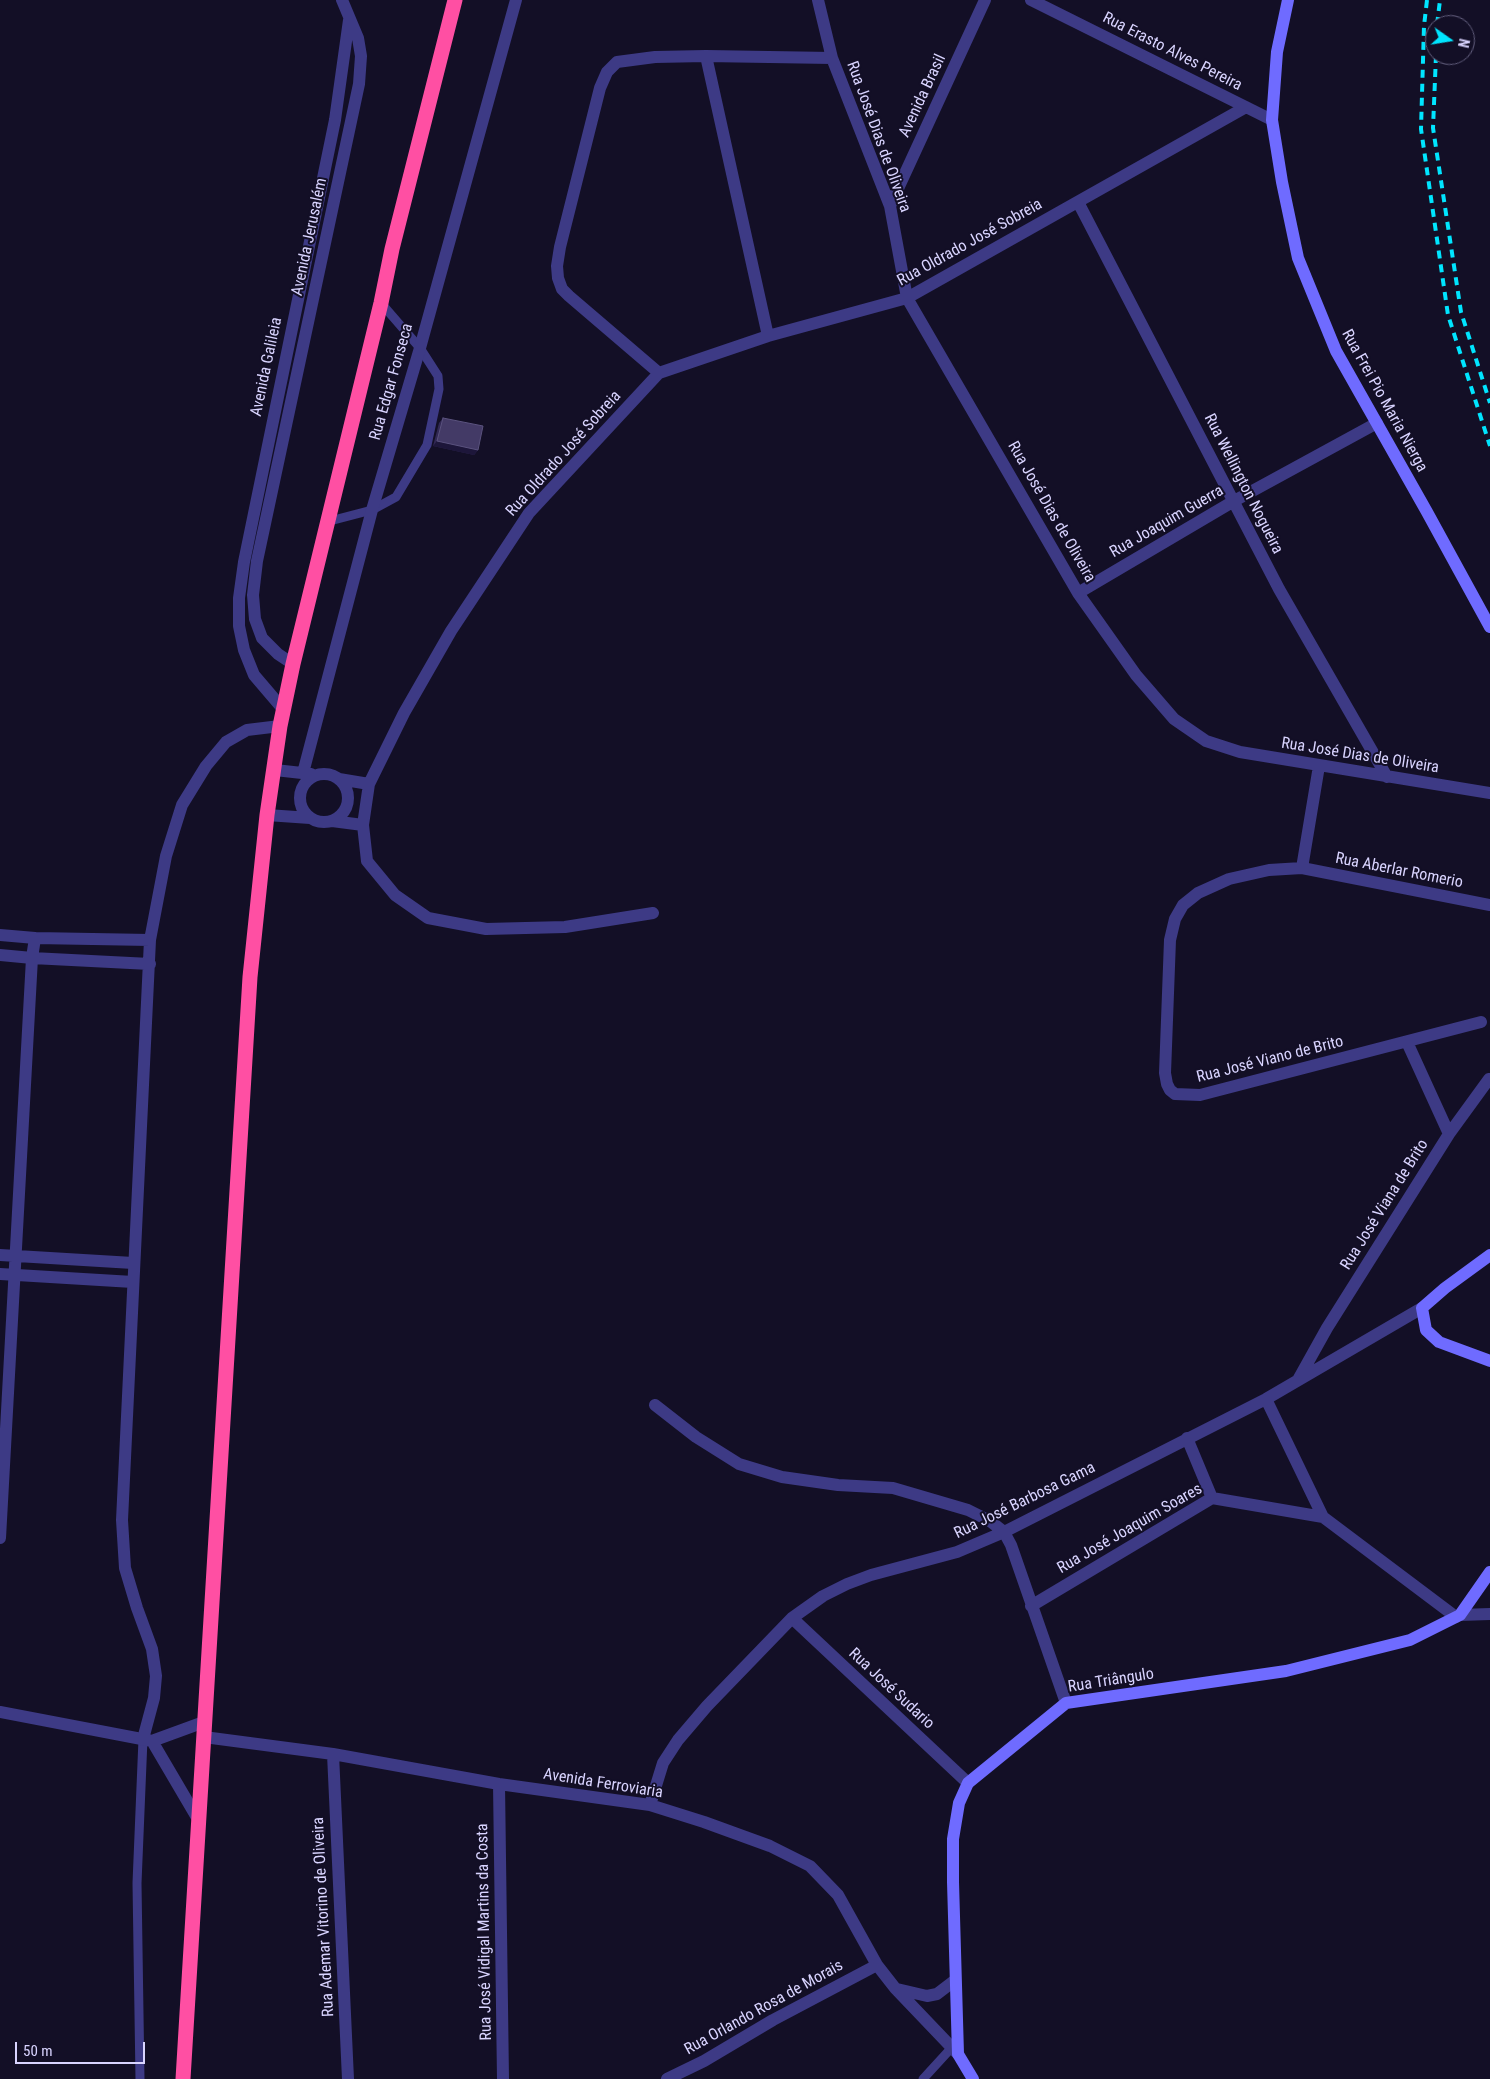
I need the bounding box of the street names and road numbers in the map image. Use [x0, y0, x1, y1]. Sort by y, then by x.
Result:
street label: Rua Erasto Alves Pereira [1099, 9, 1245, 95]
street label: Avenida Brasil [895, 51, 951, 141]
street label: Rua José Dias de Oliveira [842, 59, 914, 215]
street label: Avenida Jerusalém [288, 176, 332, 298]
street label: Rua Oldrado José Sobreia [894, 195, 1046, 291]
street label: Avenida Galileia [247, 316, 287, 418]
street label: Rua Edgar Fonseca [366, 321, 418, 443]
street label: Rua Frei Pio Maria Nierga [1337, 326, 1431, 476]
street label: Rua Oldrado José Sobreia [502, 387, 626, 521]
street label: Rua Wellington Nogueira [1199, 411, 1287, 557]
street label: Rua José Dias de Oliveira [1003, 438, 1099, 586]
street label: Rua Joaquim Guerra [1107, 482, 1227, 562]
street label: Rua José Dias de Oliveira [1280, 734, 1440, 778]
street label: Rua Aberlar Romerio [1334, 849, 1464, 893]
street label: Rua José Viano de Brito [1195, 1032, 1345, 1088]
street label: Rua José Viana de Brito [1337, 1136, 1433, 1274]
street label: Rua José Barbosa Gama [951, 1459, 1099, 1543]
street label: Rua José Joaquim Soares [1054, 1480, 1206, 1578]
street label: Rua José Sudario [844, 1644, 938, 1734]
street label: Rua Triângulo [1067, 1665, 1155, 1697]
street label: Avenida Ferroviaria [542, 1765, 664, 1803]
street label: Rua Ademar Vitorino de Oliveira [309, 1817, 339, 2017]
street label: Rua José Vidigal Martins da Costa [474, 1823, 496, 2041]
street label: Rua Orlando Rosa de Morais [681, 1956, 847, 2060]

